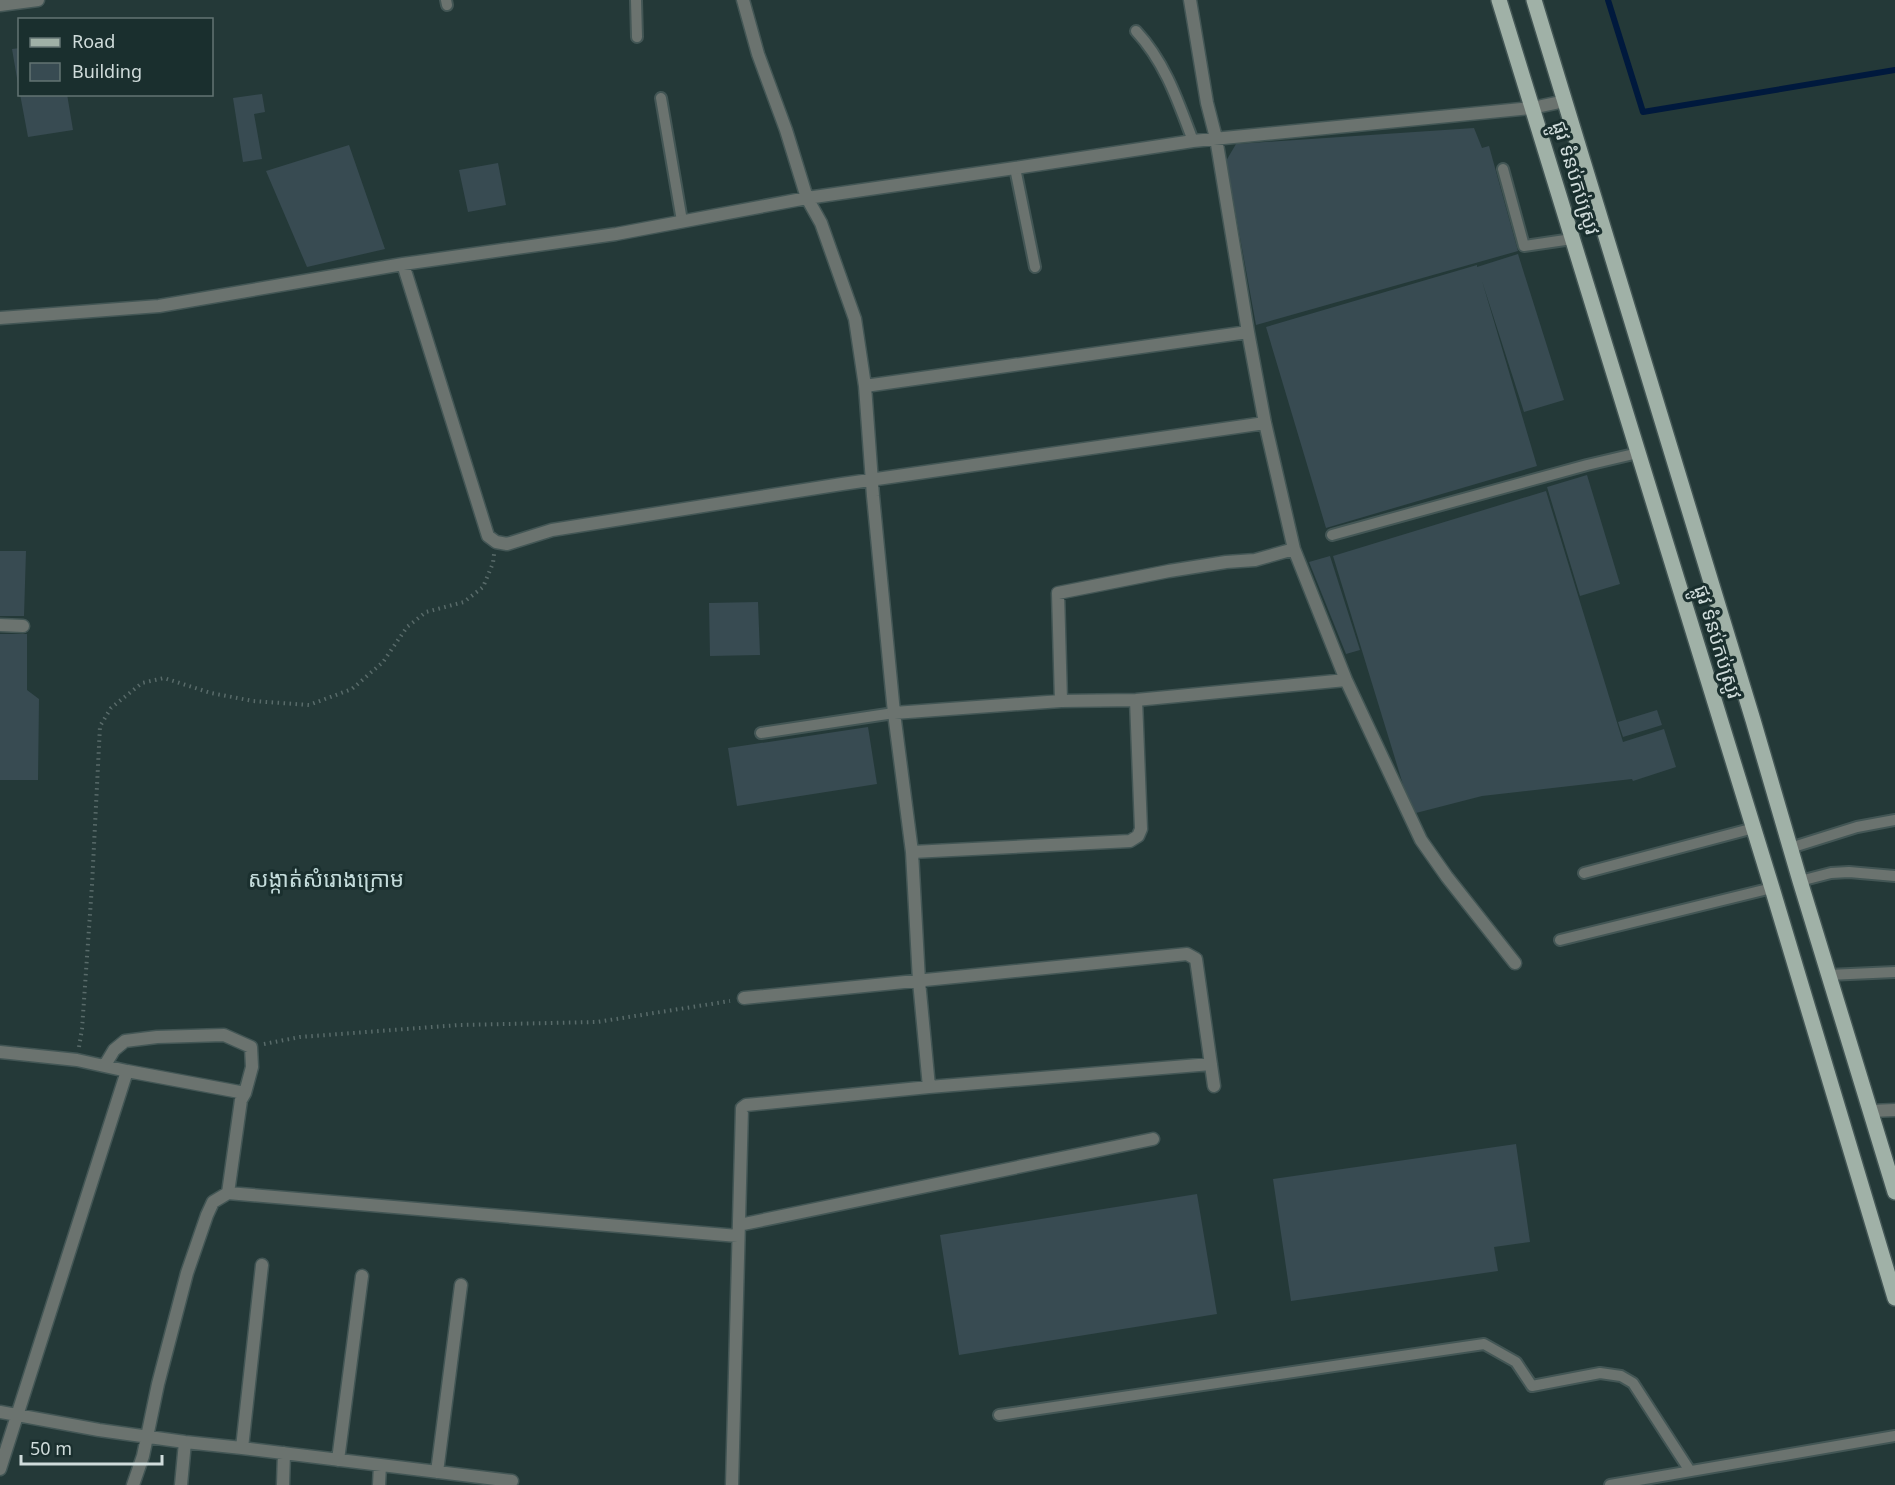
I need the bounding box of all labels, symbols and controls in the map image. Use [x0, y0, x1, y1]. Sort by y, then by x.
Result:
legend [18, 18, 213, 96]
text: Road [72, 29, 115, 53]
text: Building [72, 59, 142, 83]
street label: ផ្លូវ ទំនប់កប់ស្រូវ [1541, 117, 1607, 240]
street label: ផ្លូវ ទំនប់កប់ស្រូវ [1683, 581, 1749, 704]
district label: សង្កាត់សំរោងក្រោម [248, 863, 404, 894]
scale bar [21, 1428, 162, 1466]
text: 50 m [30, 1436, 72, 1460]

